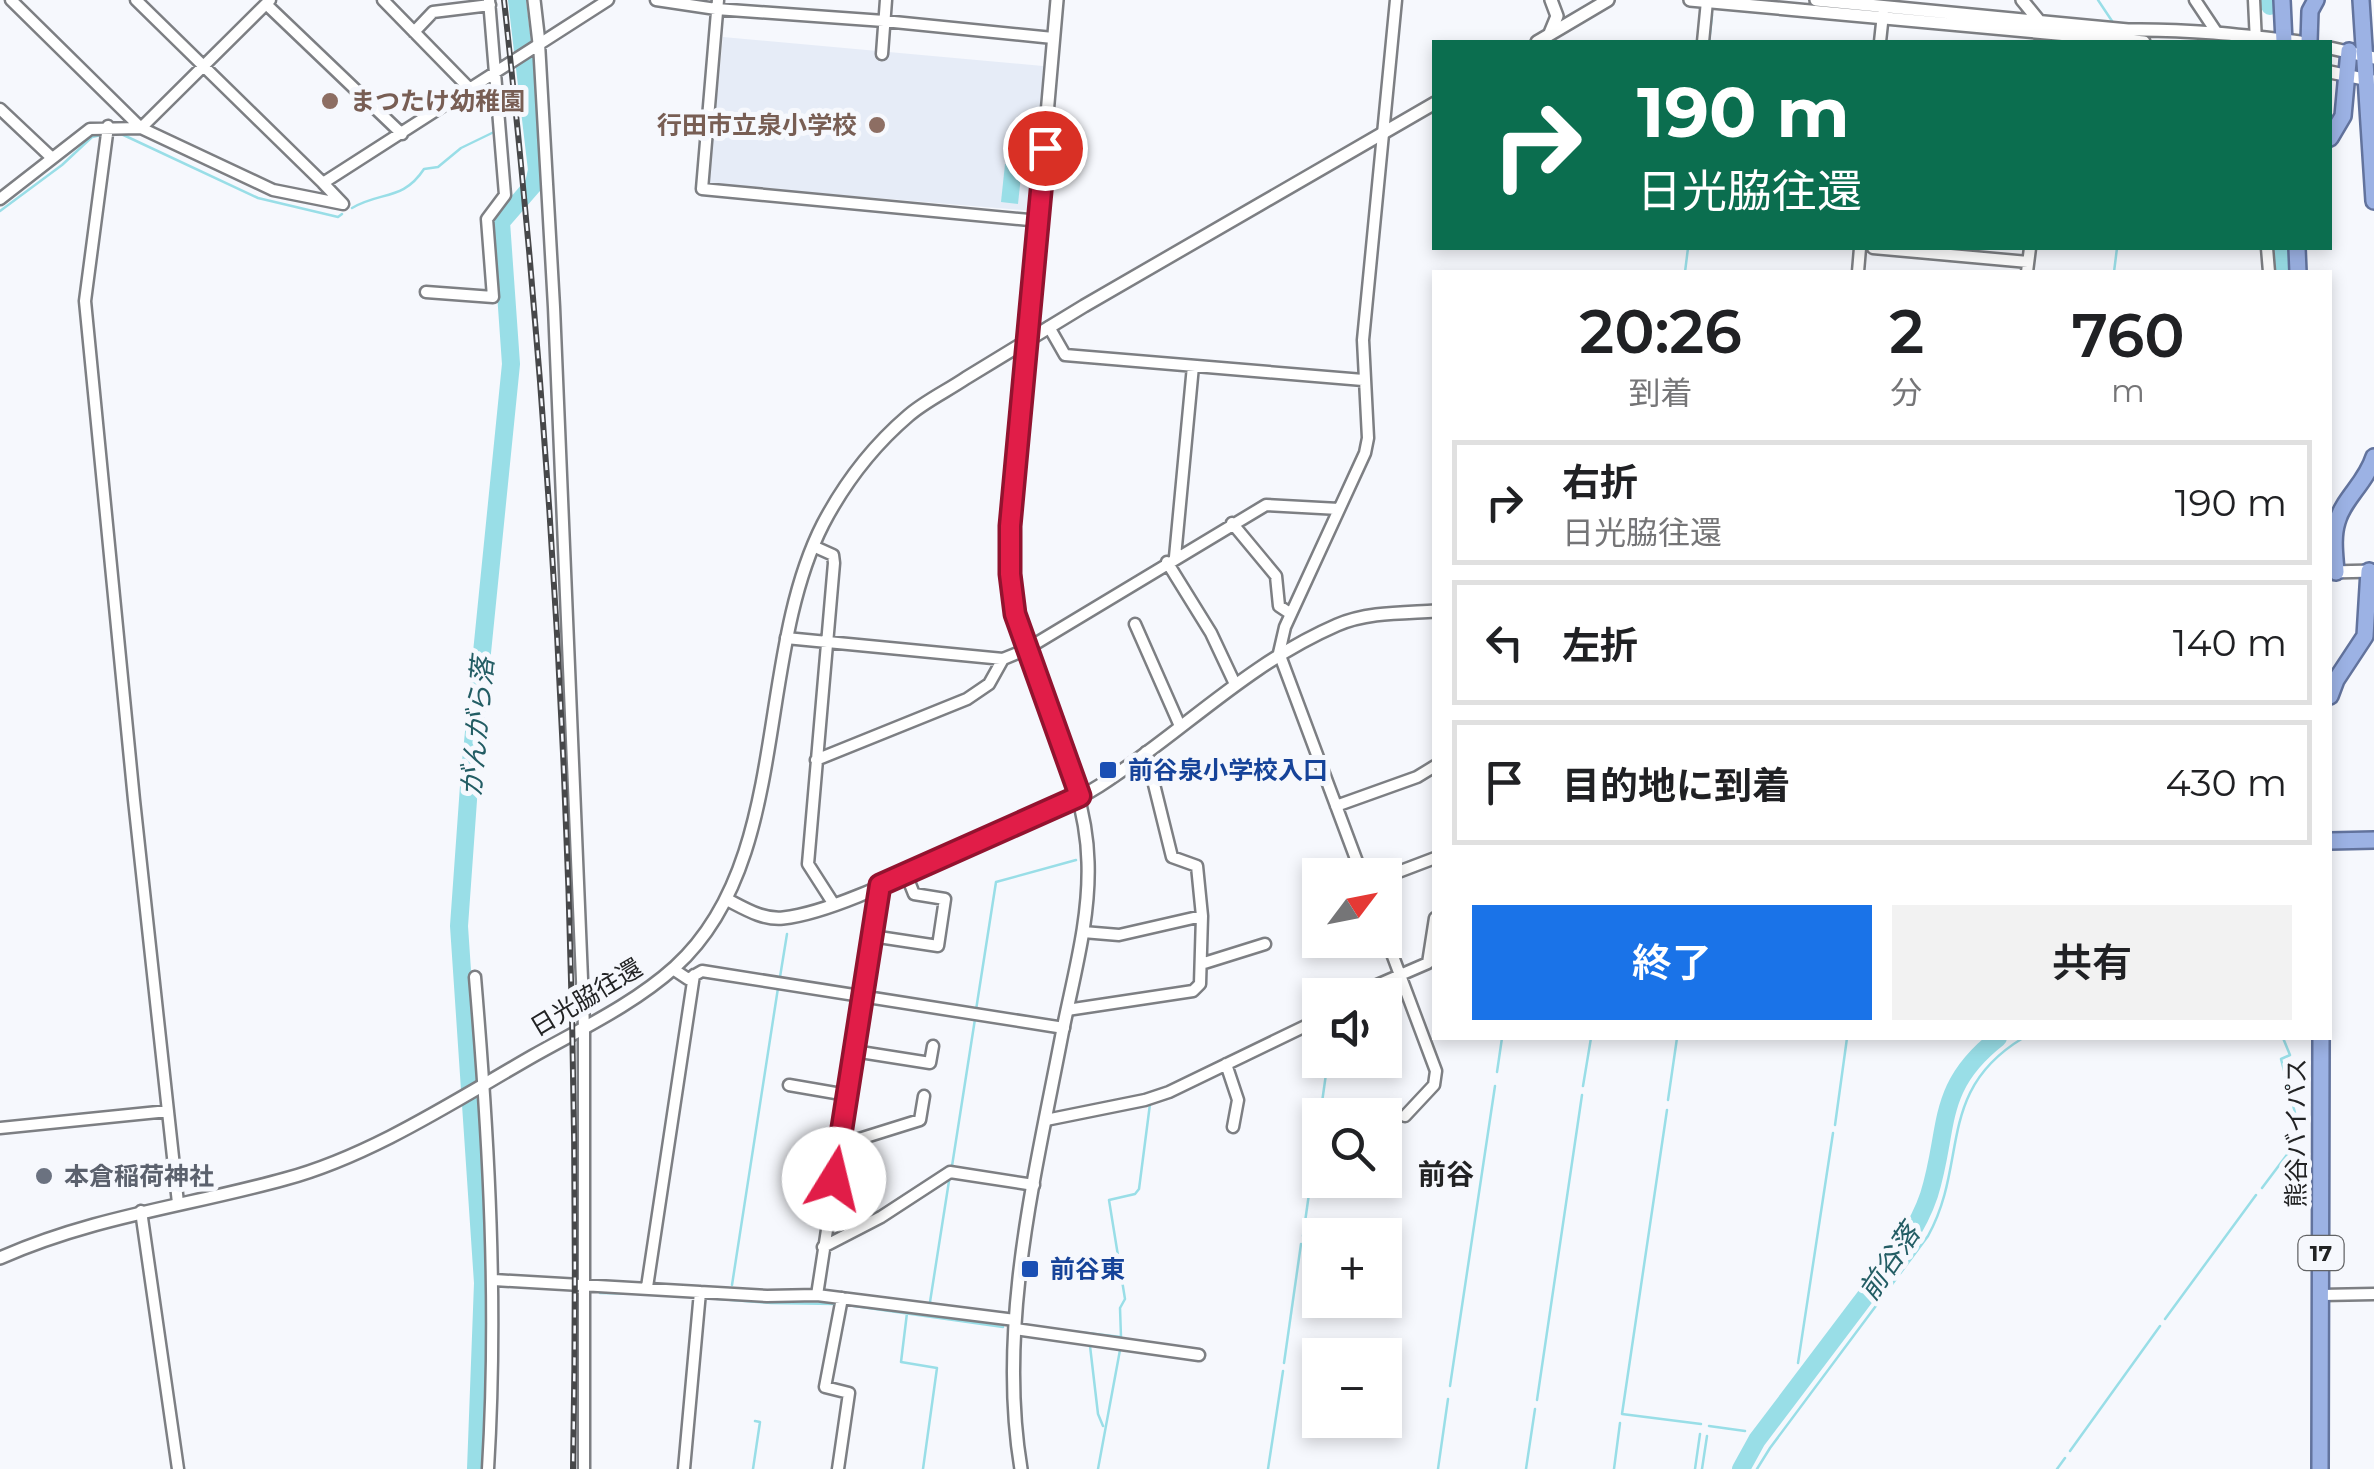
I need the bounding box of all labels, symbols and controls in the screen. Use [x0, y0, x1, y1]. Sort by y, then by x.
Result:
text: 190 m [1637, 69, 1850, 155]
icon: right [1472, 80, 1602, 210]
place label: まつたけ幼稚園 [350, 86, 525, 116]
marker: まつたけ幼稚園 [319, 90, 341, 112]
pin [1003, 106, 1088, 191]
place label: 行田市立泉小学校 [657, 110, 857, 140]
marker: 行田市立泉小学校 [866, 114, 888, 136]
icon: arrive [1018, 121, 1073, 176]
text: 日光脇往還 [1637, 163, 1862, 218]
text: 20:26 [1579, 295, 1742, 368]
text: 2 [1889, 295, 1924, 368]
text: 760 [2071, 299, 2185, 372]
text: m [2111, 371, 2145, 410]
text: 到着 [1629, 373, 1693, 412]
text: 分 [1891, 373, 1923, 412]
text: 右折 [1562, 459, 1638, 506]
icon: right [1477, 475, 1532, 530]
text: 190 m [2175, 479, 2287, 526]
text: 日光脇往還 [1562, 513, 1722, 552]
icon: left [1477, 615, 1532, 670]
text: 140 m [2173, 619, 2287, 666]
text: 左折 [1562, 622, 1638, 669]
water label: がんがら落 [454, 652, 500, 798]
place label: 前谷泉小学校入口 [1128, 755, 1328, 785]
icon: arrive [1477, 755, 1532, 810]
marker: 前谷泉小学校入口 [1097, 759, 1119, 781]
text: 430 m [2166, 759, 2287, 806]
text: 目的地に到着 [1562, 762, 1790, 809]
north arrow [1302, 858, 1402, 958]
map controls [1302, 858, 1402, 1438]
button: 終了 [1472, 905, 1872, 1020]
button: 共有 [1892, 905, 2292, 1020]
street label: 日光脇往還 [525, 952, 647, 1042]
button: sound [1302, 978, 1402, 1078]
street label: 熊谷バイパス [2281, 1058, 2311, 1208]
button: search [1302, 1098, 1402, 1198]
position arrow [782, 1127, 886, 1231]
district label: 前谷 [1418, 1157, 1474, 1191]
place label: 本倉稲荷神社 [64, 1161, 214, 1191]
marker: 本倉稲荷神社 [33, 1165, 55, 1187]
water label: 前谷落 [1851, 1214, 1929, 1306]
button: + [1302, 1218, 1402, 1318]
road number: 17 [2298, 1236, 2344, 1270]
place label: 前谷東 [1050, 1254, 1125, 1284]
marker: 前谷東 [1019, 1258, 1041, 1280]
button: − [1302, 1338, 1402, 1438]

